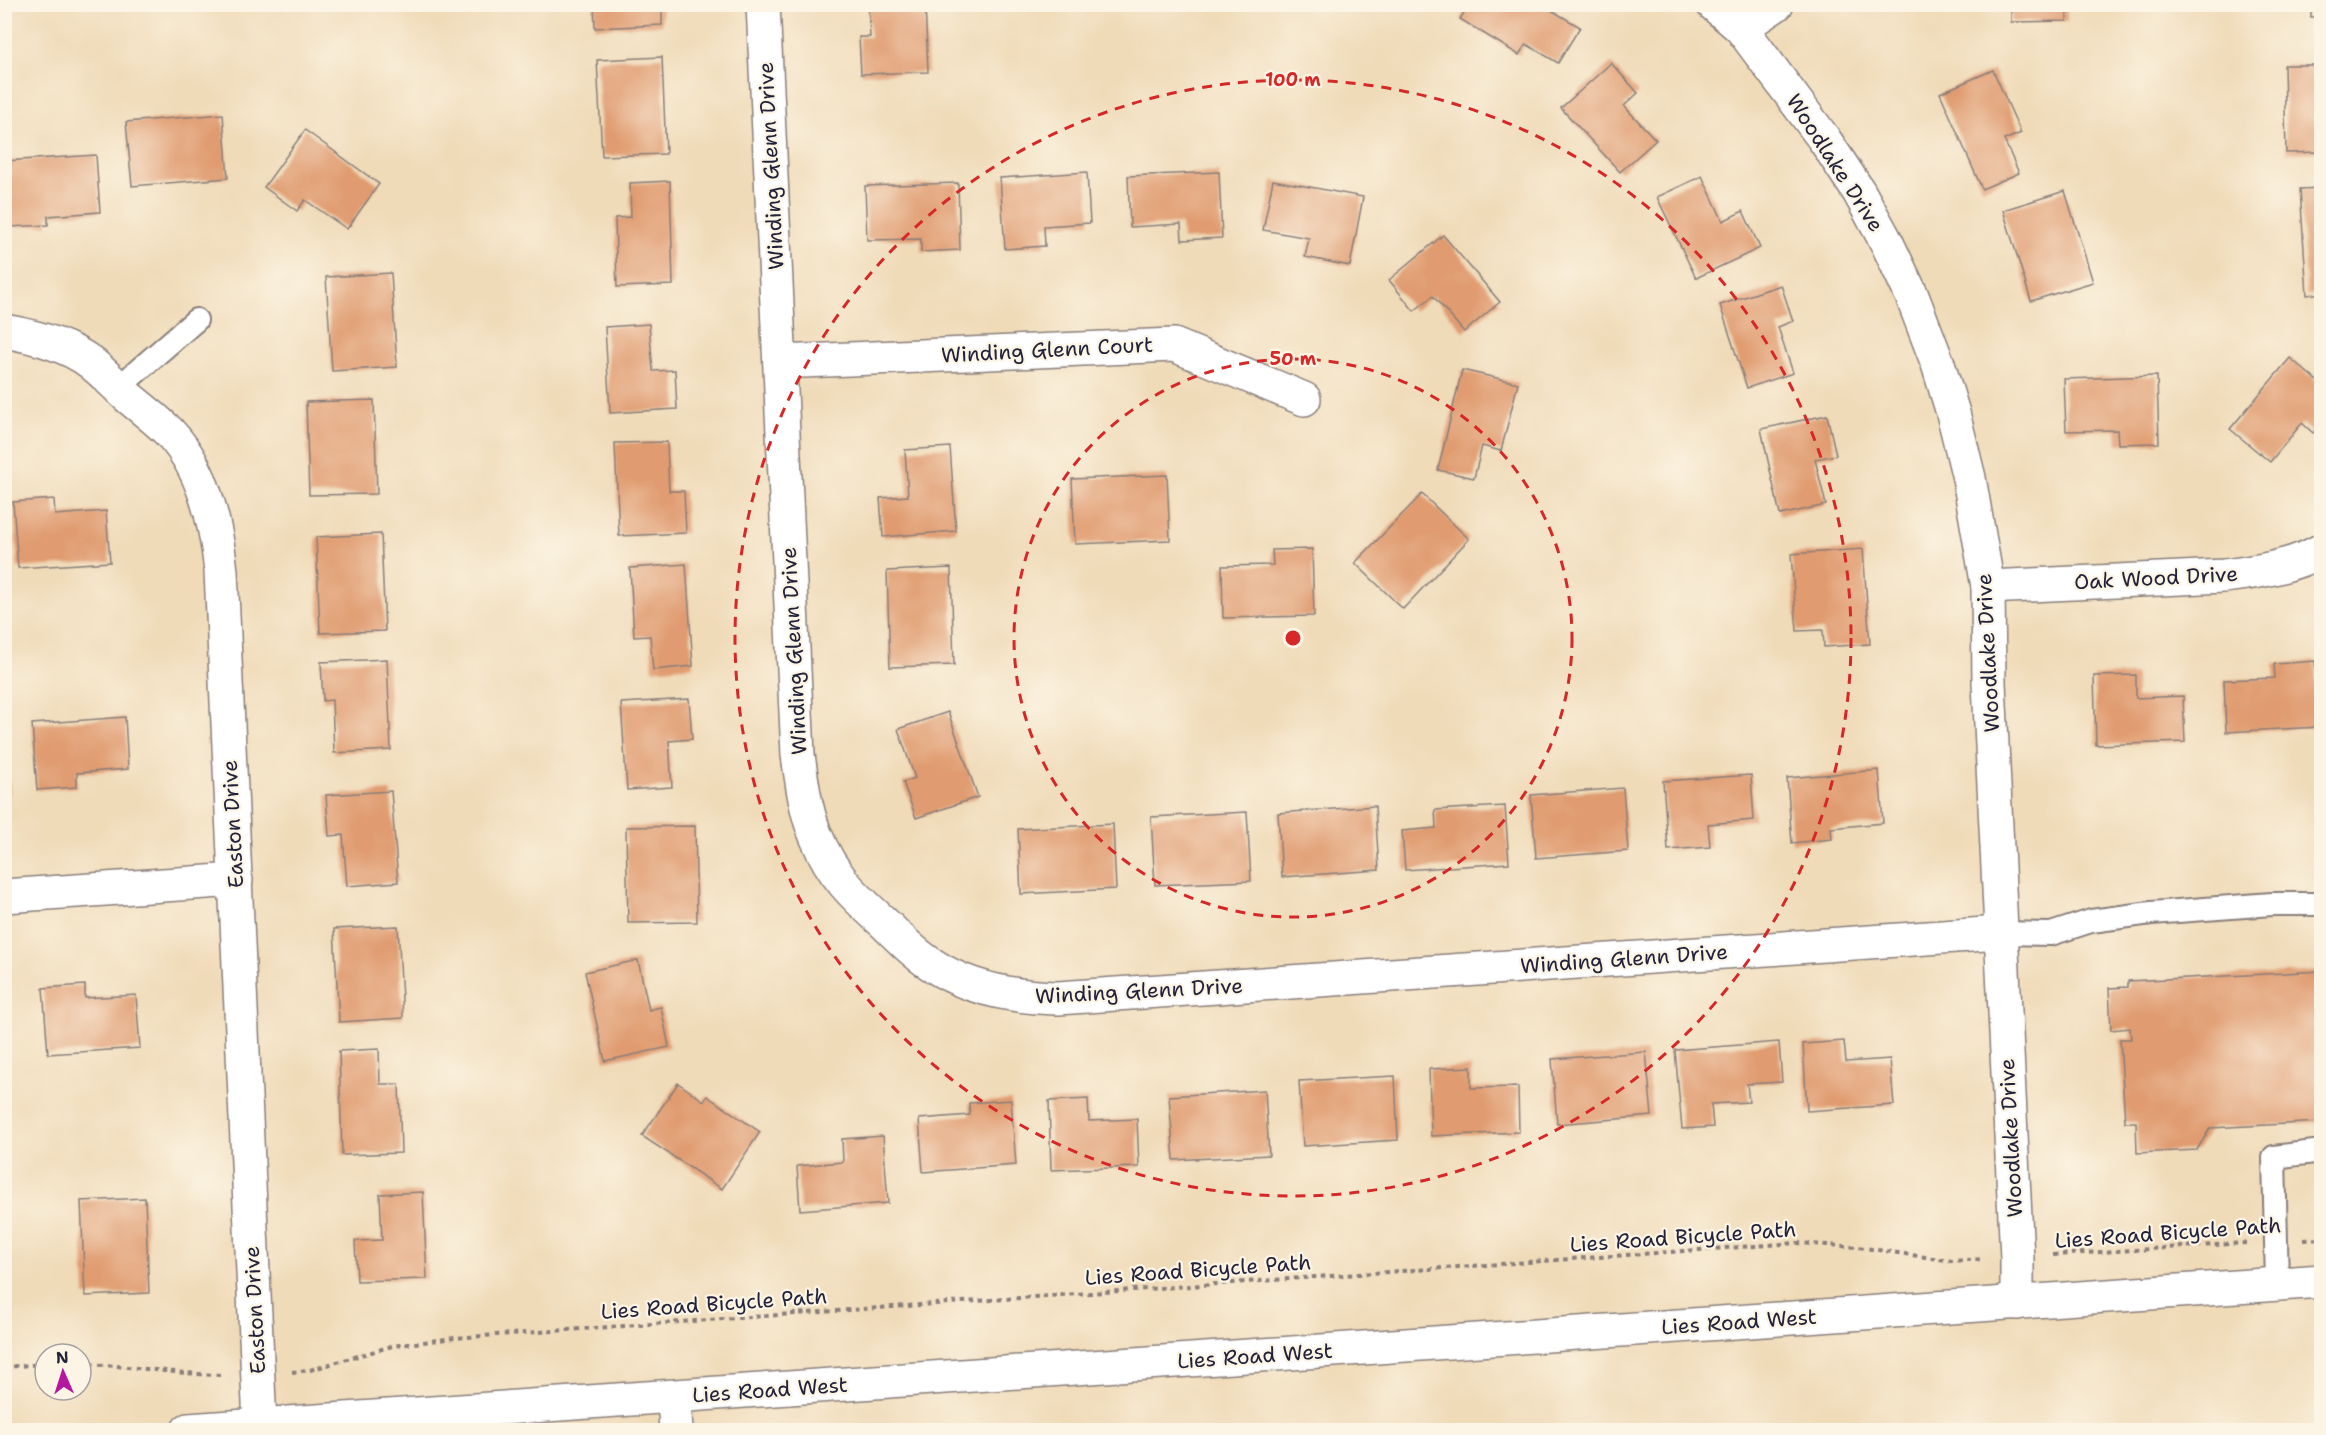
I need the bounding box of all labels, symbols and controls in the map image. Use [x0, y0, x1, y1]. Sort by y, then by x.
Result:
street label: Winding Glenn Drive [752, 61, 790, 271]
text: 100 m [1265, 68, 1321, 92]
street label: Woodlake Drive [1780, 89, 1890, 237]
street label: Winding Glenn Court [940, 330, 1154, 370]
text: 50 m [1270, 347, 1317, 371]
street label: Winding Glenn Drive [775, 546, 813, 756]
street label: Oak Wood Drive [2073, 560, 2239, 596]
street label: Woodlake Drive [1970, 573, 2006, 733]
centre of rings [1283, 628, 1303, 648]
street label: Easton Drive [216, 759, 250, 889]
street label: Winding Glenn Drive [1519, 938, 1729, 980]
street label: Winding Glenn Drive [1034, 972, 1244, 1010]
street label: Woodlake Drive [1993, 1058, 2029, 1218]
street label: Lies Road Bicycle Path [2054, 1211, 2282, 1255]
street label: Lies Road Bicycle Path [1569, 1215, 1797, 1259]
street label: Easton Drive [238, 1245, 272, 1375]
street label: Lies Road Bicycle Path [1084, 1248, 1312, 1292]
street label: Lies Road Bicycle Path [600, 1282, 828, 1326]
street label: Lies Road West [1660, 1303, 1818, 1341]
street label: Lies Road West [1176, 1337, 1334, 1375]
north arrow [33, 1342, 93, 1402]
text: N [55, 1347, 69, 1368]
street label: Lies Road West [691, 1371, 849, 1409]

